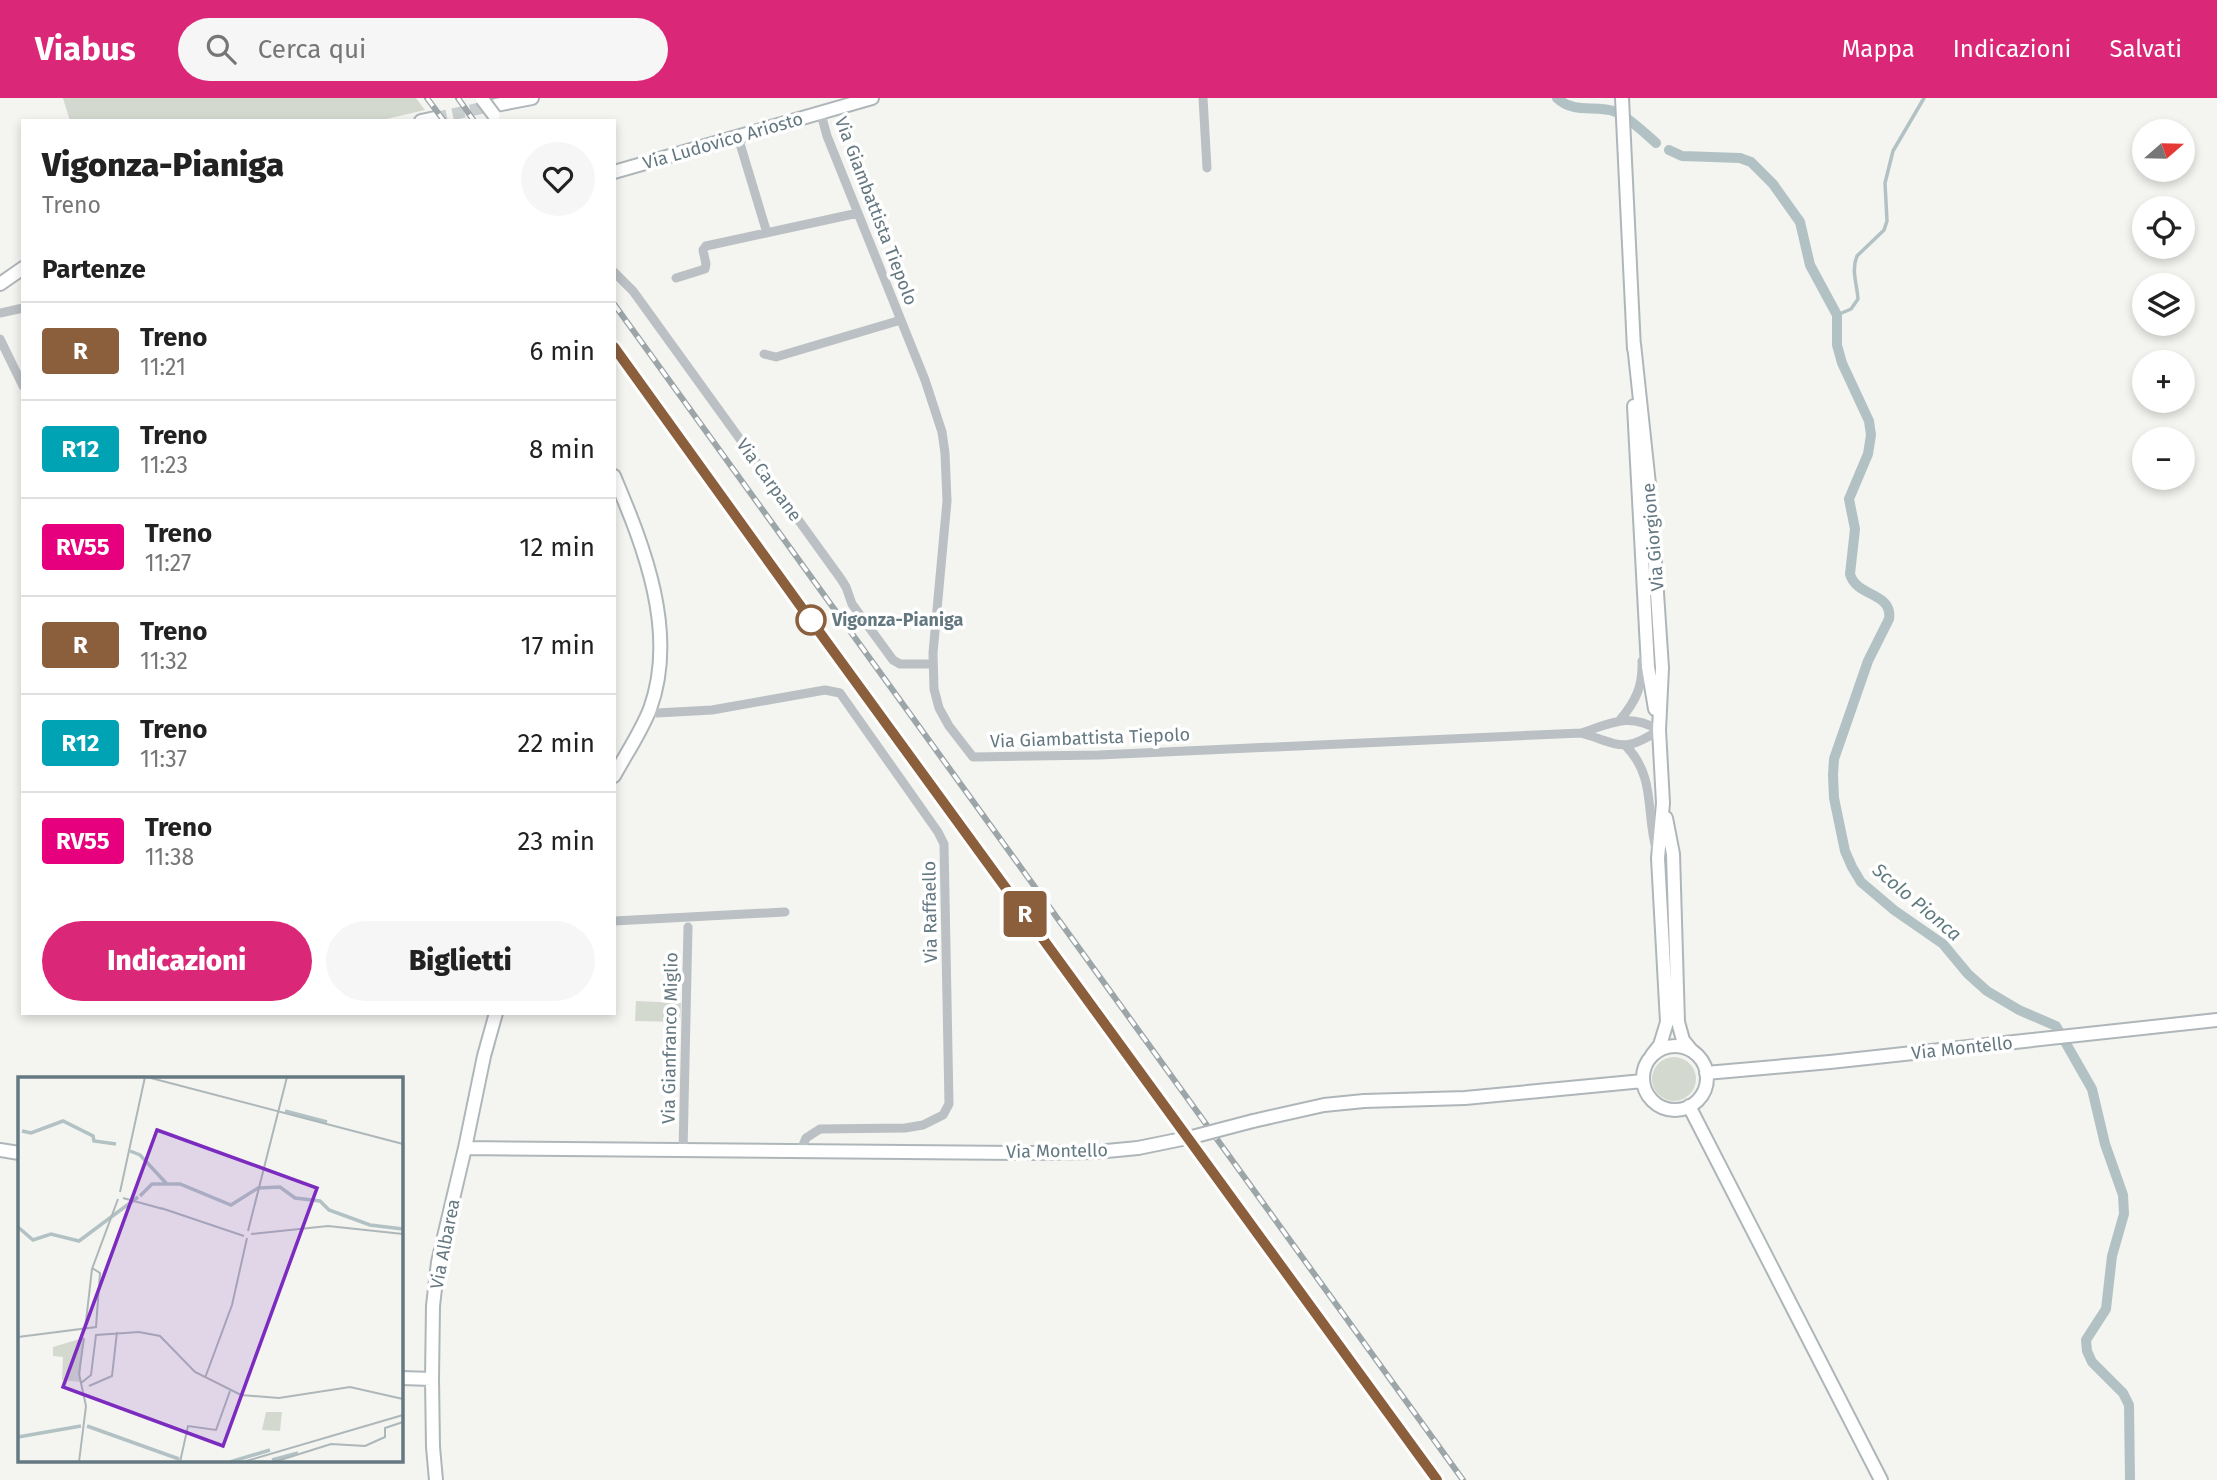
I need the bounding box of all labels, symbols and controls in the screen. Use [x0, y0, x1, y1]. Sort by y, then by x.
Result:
search box [178, 18, 668, 81]
text: Viabus [35, 29, 136, 69]
icon: search [202, 30, 240, 68]
text: Cerca qui [258, 34, 366, 65]
text: Mappa [1842, 35, 1915, 63]
text: Indicazioni [1953, 35, 2071, 63]
text: Salvati [2109, 35, 2182, 63]
street label: Via Ludovico Ariosto [640, 108, 806, 174]
street label: Via Giambattista Tiepolo [830, 114, 922, 308]
north arrow [2132, 119, 2194, 182]
map controls [2132, 119, 2195, 490]
button: heart [521, 142, 595, 216]
text: Vigonza-Pianiga [42, 145, 284, 185]
text: Treno [42, 191, 101, 219]
button: locate [2132, 196, 2195, 259]
text: Partenze [42, 254, 146, 285]
button: layers [2132, 273, 2195, 336]
text: Treno [140, 322, 207, 353]
text: 6 min [529, 336, 595, 367]
text: R [73, 337, 88, 365]
button: + [2132, 350, 2195, 413]
text: 11:21 [140, 353, 186, 381]
text: Treno [140, 420, 207, 451]
button: − [2132, 427, 2195, 490]
text: 8 min [529, 434, 595, 465]
street label: Via Carpane [732, 434, 806, 526]
text: R12 [62, 435, 99, 463]
text: 11:23 [140, 451, 188, 479]
street label: Via Giorgione [1637, 482, 1669, 592]
text: Treno [145, 518, 212, 549]
text: 12 min [519, 532, 595, 563]
text: RV55 [56, 533, 110, 561]
text: 11:27 [145, 549, 191, 577]
marker: Vigonza-Pianiga [796, 605, 826, 635]
place label: Vigonza-Pianiga [831, 609, 964, 631]
text: Treno [140, 616, 207, 647]
text: 17 min [520, 630, 595, 661]
text: R [73, 631, 88, 659]
text: 11:32 [140, 647, 188, 675]
text: Treno [140, 714, 207, 745]
street label: Via Giambattista Tiepolo [990, 724, 1190, 752]
text: 22 min [518, 728, 595, 759]
text: R12 [62, 729, 99, 757]
text: 11:37 [140, 745, 187, 773]
text: Treno [145, 812, 212, 843]
text: 23 min [518, 826, 595, 857]
text: RV55 [56, 827, 110, 855]
text: 11:38 [145, 843, 194, 871]
water label: Scolo Pionca [1867, 858, 1966, 946]
street label: Via Raffaello [918, 861, 942, 963]
line badge: R [1002, 891, 1048, 937]
text: R [1018, 900, 1032, 928]
button: Indicazioni [42, 921, 312, 1001]
button: Biglietti [326, 921, 595, 1001]
street label: Via Gianfranco Miglio [658, 952, 682, 1124]
street label: Via Montello [1910, 1032, 2014, 1064]
inset map [18, 1077, 402, 1462]
street label: Via Montello [1006, 1139, 1108, 1163]
street label: Via Albarea [425, 1197, 465, 1291]

